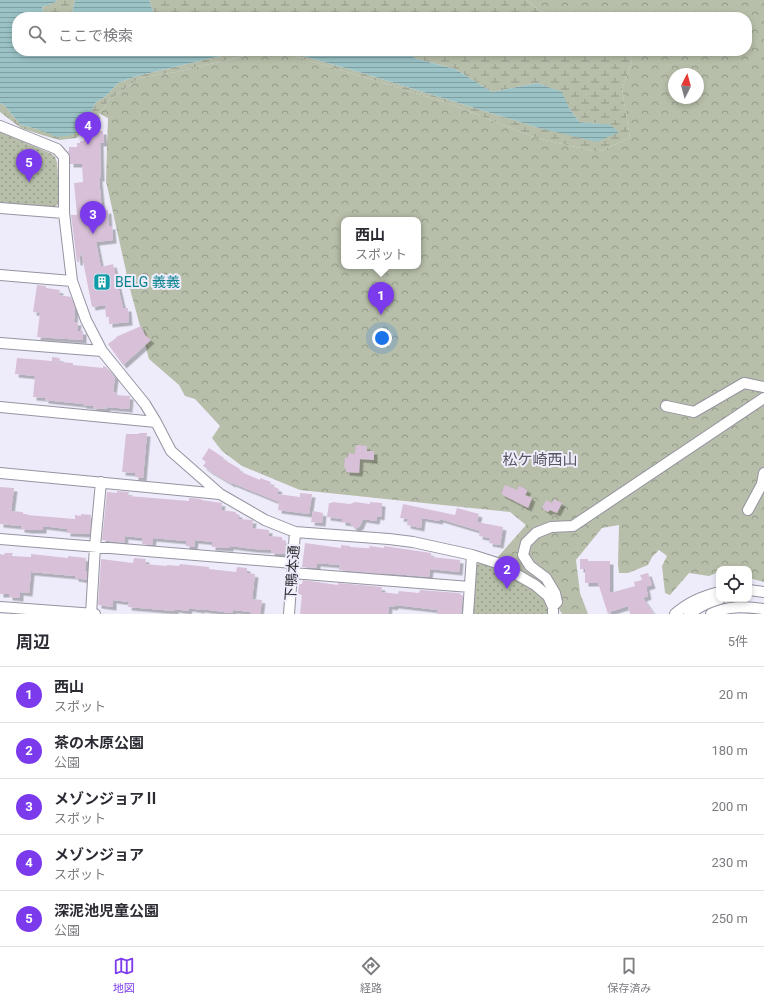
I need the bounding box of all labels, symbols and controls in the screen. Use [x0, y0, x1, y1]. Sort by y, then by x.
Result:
search box [12, 12, 752, 56]
icon: search [26, 23, 48, 45]
text: ここで検索 [58, 27, 133, 45]
north arrow [668, 68, 704, 104]
pin: 4 [75, 112, 101, 145]
pin: 5 [16, 149, 42, 182]
pin: 3 [80, 201, 106, 234]
popup [341, 217, 421, 269]
text: 西山 [355, 226, 385, 244]
text: スポット [355, 247, 407, 262]
building icon: BELG 義義 [92, 272, 112, 292]
place label: BELG 義義 [115, 274, 180, 290]
pin: 1 [368, 282, 394, 315]
your location [372, 328, 392, 348]
district label: 松ケ崎西山 [502, 451, 578, 469]
street label: 下鴨本通 [282, 545, 302, 601]
pin: 2 [494, 556, 520, 589]
map controls [716, 566, 752, 602]
button: locate [716, 566, 752, 602]
text: 周辺 [16, 632, 50, 652]
text: 5件 [728, 634, 748, 649]
text: 西山 [54, 678, 84, 696]
text: 1 [25, 687, 33, 702]
text: 20 m [719, 687, 748, 702]
text: スポット [54, 699, 106, 714]
text: 茶の木原公園 [54, 734, 144, 752]
text: 2 [25, 743, 33, 758]
text: 180 m [711, 743, 748, 758]
text: 公園 [54, 755, 80, 770]
text: メゾンジョアⅡ [54, 790, 159, 808]
text: 3 [25, 799, 33, 814]
text: 200 m [711, 799, 748, 814]
text: スポット [54, 811, 106, 826]
text: メゾンジョア [54, 846, 144, 864]
text: 4 [25, 855, 33, 870]
text: 230 m [711, 855, 748, 870]
text: スポット [54, 867, 106, 882]
text: 深泥池児童公園 [54, 902, 159, 920]
text: 5 [25, 911, 33, 926]
text: 250 m [711, 911, 748, 926]
text: 公園 [54, 923, 80, 938]
tab: 地図 [113, 955, 135, 995]
tab: 経路 [360, 955, 382, 995]
tab: 保存済み [607, 955, 651, 995]

